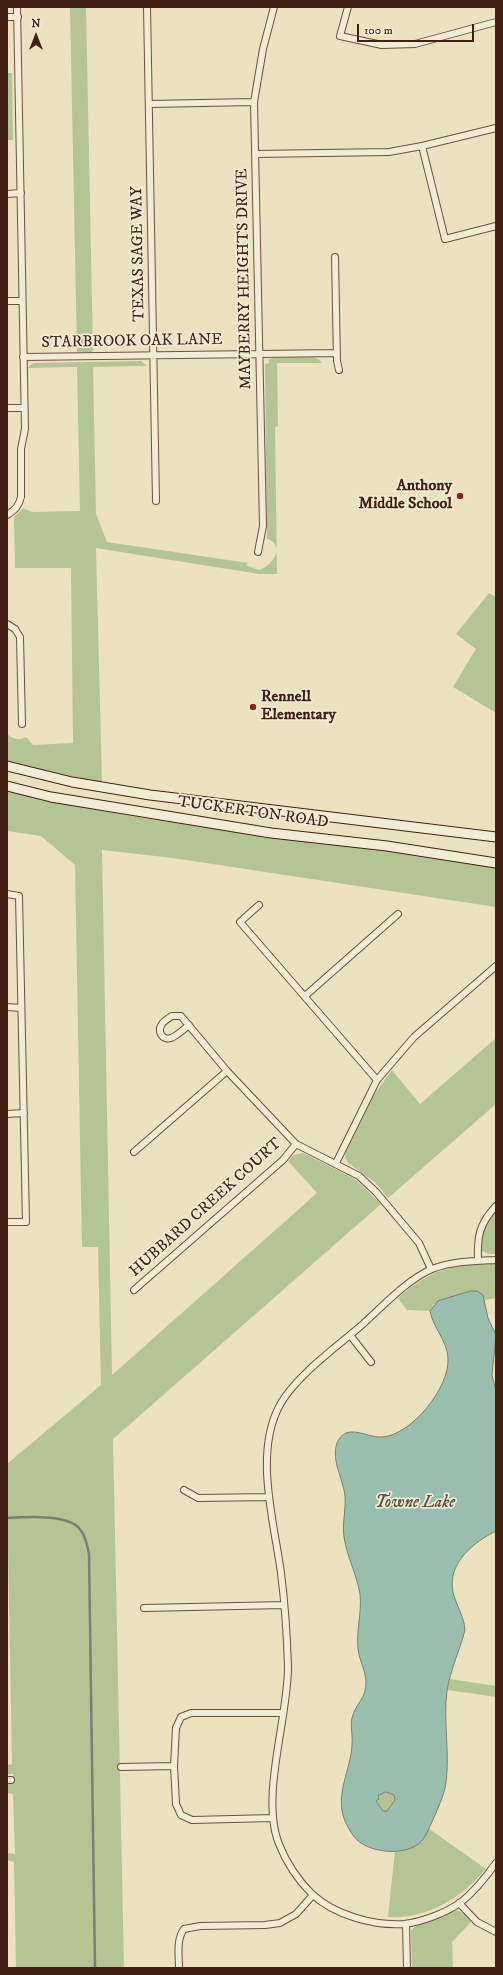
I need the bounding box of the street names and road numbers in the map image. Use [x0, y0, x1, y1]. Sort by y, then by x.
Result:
street label: MAYBERRY HEIGHTS DRIVE [233, 168, 257, 390]
street label: TEXAS SAGE WAY [128, 186, 150, 322]
street label: STARBROOK OAK LANE [41, 331, 223, 353]
street label: TUCKERTON ROAD [176, 793, 330, 833]
street label: HUBBARD CREEK COURT [126, 1135, 286, 1281]

